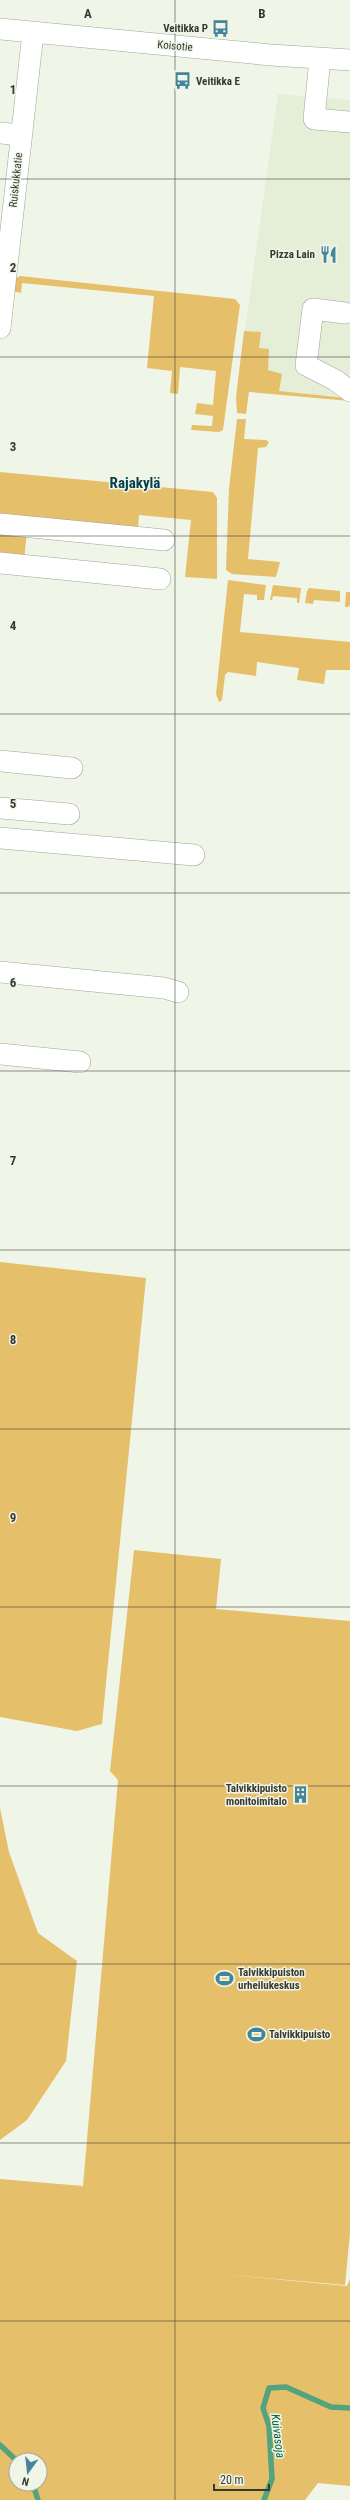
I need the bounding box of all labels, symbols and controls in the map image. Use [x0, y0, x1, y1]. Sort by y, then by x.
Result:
text: A [84, 6, 92, 21]
text: B [258, 6, 266, 21]
bus stop icon: Veitikka P [211, 18, 231, 38]
place label: Veitikka P [163, 22, 208, 35]
street label: Koisotie [157, 38, 193, 54]
bus stop icon: Veitikka E [173, 71, 193, 91]
place label: Veitikka E [196, 75, 241, 88]
text: 1 [10, 82, 16, 97]
street label: Ruiskukkatie [7, 152, 25, 208]
restaurant icon: Pizza Lain [318, 244, 338, 264]
place label: Pizza Lain [270, 248, 315, 261]
text: 2 [10, 260, 17, 275]
text: 3 [10, 439, 16, 454]
district label: Rajakylä [110, 474, 160, 492]
text: 4 [10, 618, 17, 633]
text: 5 [10, 796, 17, 811]
text: 6 [10, 975, 17, 990]
text: 7 [10, 1153, 17, 1168]
text: 8 [10, 1332, 16, 1347]
text: 9 [10, 1510, 16, 1525]
place label: Talvikkipuisto monitoimitalo [226, 1782, 288, 1808]
building icon: Talvikkipuisto monitoimitalo [290, 1784, 310, 1804]
place label: Talvikkipuiston urheilukeskus [238, 1966, 305, 1992]
sports icon: Talvikkipuiston urheilukeskus [215, 1968, 235, 1988]
sports icon: Talvikkipuisto [246, 2024, 266, 2044]
place label: Talvikkipuisto [269, 2028, 331, 2041]
water label: Kuivasoja [268, 2413, 288, 2459]
north arrow [8, 2452, 48, 2492]
scale bar [214, 2466, 269, 2492]
text: 20 m [220, 2473, 244, 2487]
text: N [20, 2474, 30, 2488]

